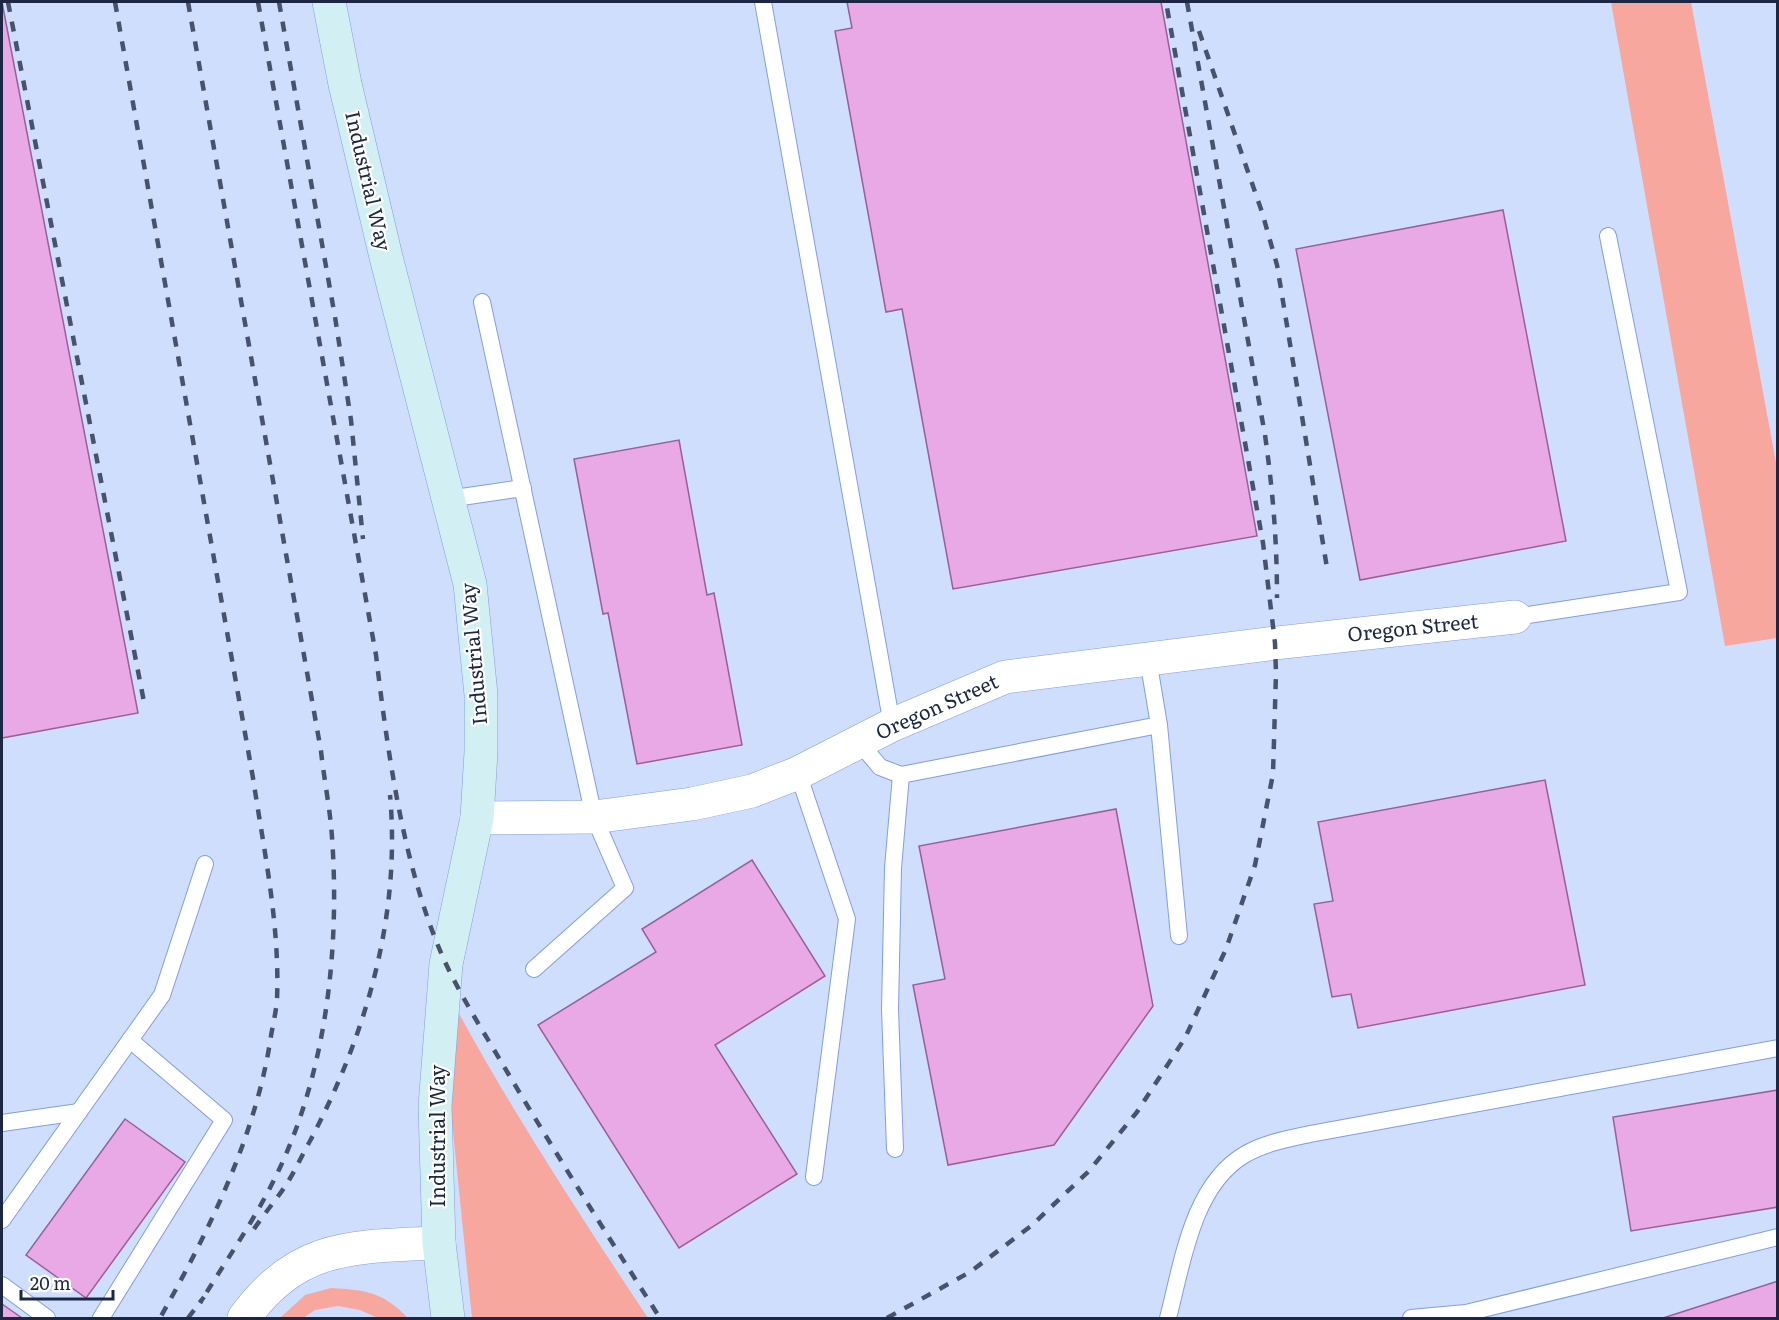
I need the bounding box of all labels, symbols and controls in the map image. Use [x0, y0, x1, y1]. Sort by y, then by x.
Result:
street label: Industrial Way [339, 108, 401, 254]
street label: Industrial Way [451, 581, 493, 727]
street label: Oregon Street [1346, 604, 1480, 648]
street label: Oregon Street [870, 665, 1002, 746]
street label: Industrial Way [421, 1064, 451, 1207]
scale bar [21, 1263, 112, 1301]
text: 20 m [30, 1269, 71, 1296]

